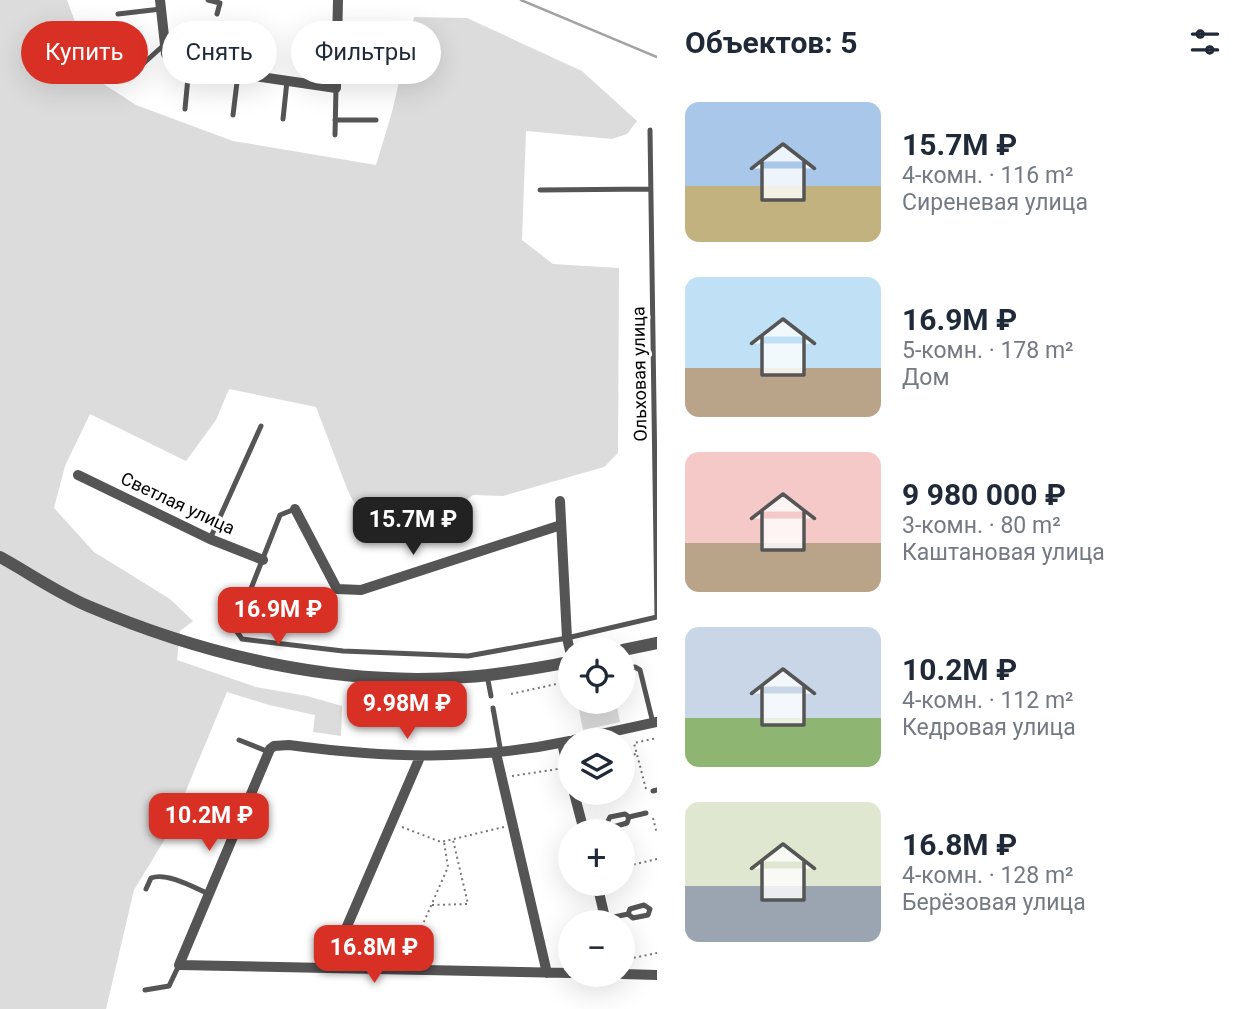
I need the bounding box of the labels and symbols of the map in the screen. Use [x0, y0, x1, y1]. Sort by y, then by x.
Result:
street label: Ольховая улица [627, 306, 651, 442]
street label: Светлая улица [118, 467, 238, 539]
pin: 15.7M ₽ [348, 498, 478, 557]
pin: 16.9M ₽ [213, 588, 343, 647]
pin: 9.98M ₽ [342, 682, 472, 741]
pin: 10.2M ₽ [144, 794, 274, 853]
pin: 16.8M ₽ [309, 926, 439, 985]

